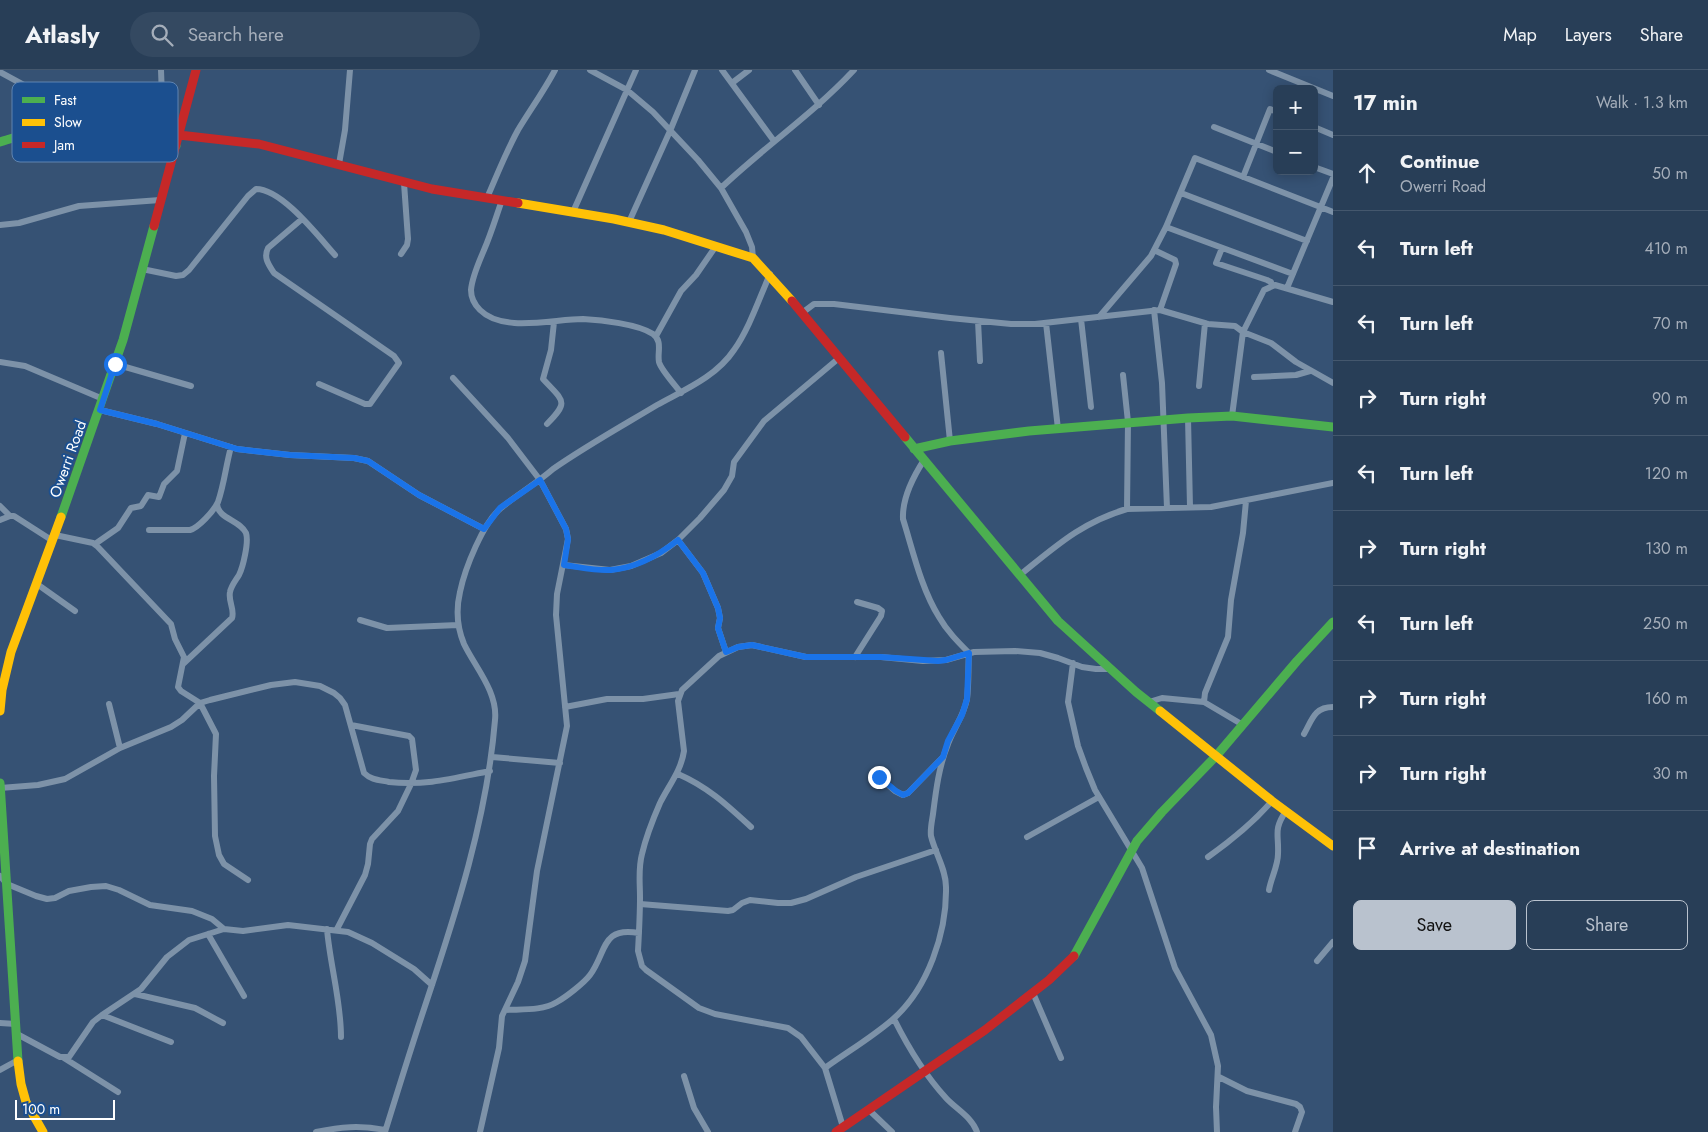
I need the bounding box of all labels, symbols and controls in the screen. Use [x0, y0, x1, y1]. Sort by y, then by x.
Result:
search box [130, 12, 480, 57]
text: Atlasly [25, 17, 100, 52]
icon: search [148, 21, 176, 49]
text: Search here [188, 21, 284, 48]
text: Map [1503, 22, 1537, 48]
text: Layers [1565, 22, 1612, 48]
text: Share [1640, 22, 1683, 48]
legend [12, 82, 178, 162]
map controls [1273, 85, 1318, 175]
button: + [1273, 85, 1318, 130]
text: 17 min [1353, 88, 1418, 118]
text: Fast [54, 90, 77, 110]
text: Walk · 1.3 km [1596, 91, 1688, 114]
text: Slow [54, 112, 82, 132]
button: − [1273, 130, 1318, 175]
text: Jam [52, 135, 75, 155]
text: Continue [1400, 148, 1479, 175]
icon: ahead [1353, 159, 1381, 187]
text: 50 m [1652, 162, 1688, 185]
text: Owerri Road [1400, 175, 1486, 198]
icon: left [1353, 234, 1381, 262]
text: Turn left [1400, 235, 1473, 262]
text: 410 m [1645, 237, 1688, 260]
icon: left [1353, 309, 1381, 337]
text: Turn left [1400, 310, 1473, 337]
text: 70 m [1653, 312, 1688, 335]
route start [104, 353, 127, 376]
icon: right [1353, 384, 1381, 412]
text: Turn right [1400, 385, 1486, 412]
text: 90 m [1652, 387, 1688, 410]
street label: Owerri Road [44, 417, 92, 501]
icon: left [1353, 459, 1381, 487]
text: Turn left [1400, 460, 1473, 487]
text: 120 m [1645, 462, 1688, 485]
icon: right [1353, 534, 1381, 562]
text: Turn right [1400, 535, 1486, 562]
text: 130 m [1645, 537, 1688, 560]
icon: left [1353, 609, 1381, 637]
text: Turn left [1400, 610, 1473, 637]
text: 250 m [1643, 612, 1688, 635]
icon: right [1353, 684, 1381, 712]
text: Turn right [1400, 685, 1486, 712]
text: 160 m [1645, 687, 1688, 710]
icon: right [1353, 759, 1381, 787]
text: Turn right [1400, 760, 1486, 787]
text: 30 m [1652, 762, 1688, 785]
route end [868, 766, 891, 789]
icon: arrive [1353, 834, 1381, 862]
text: Arrive at destination [1400, 835, 1580, 862]
button: Save [1353, 900, 1516, 950]
button: Share [1526, 900, 1688, 950]
scale bar [15, 1097, 115, 1120]
text: 100 m [22, 1099, 60, 1119]

